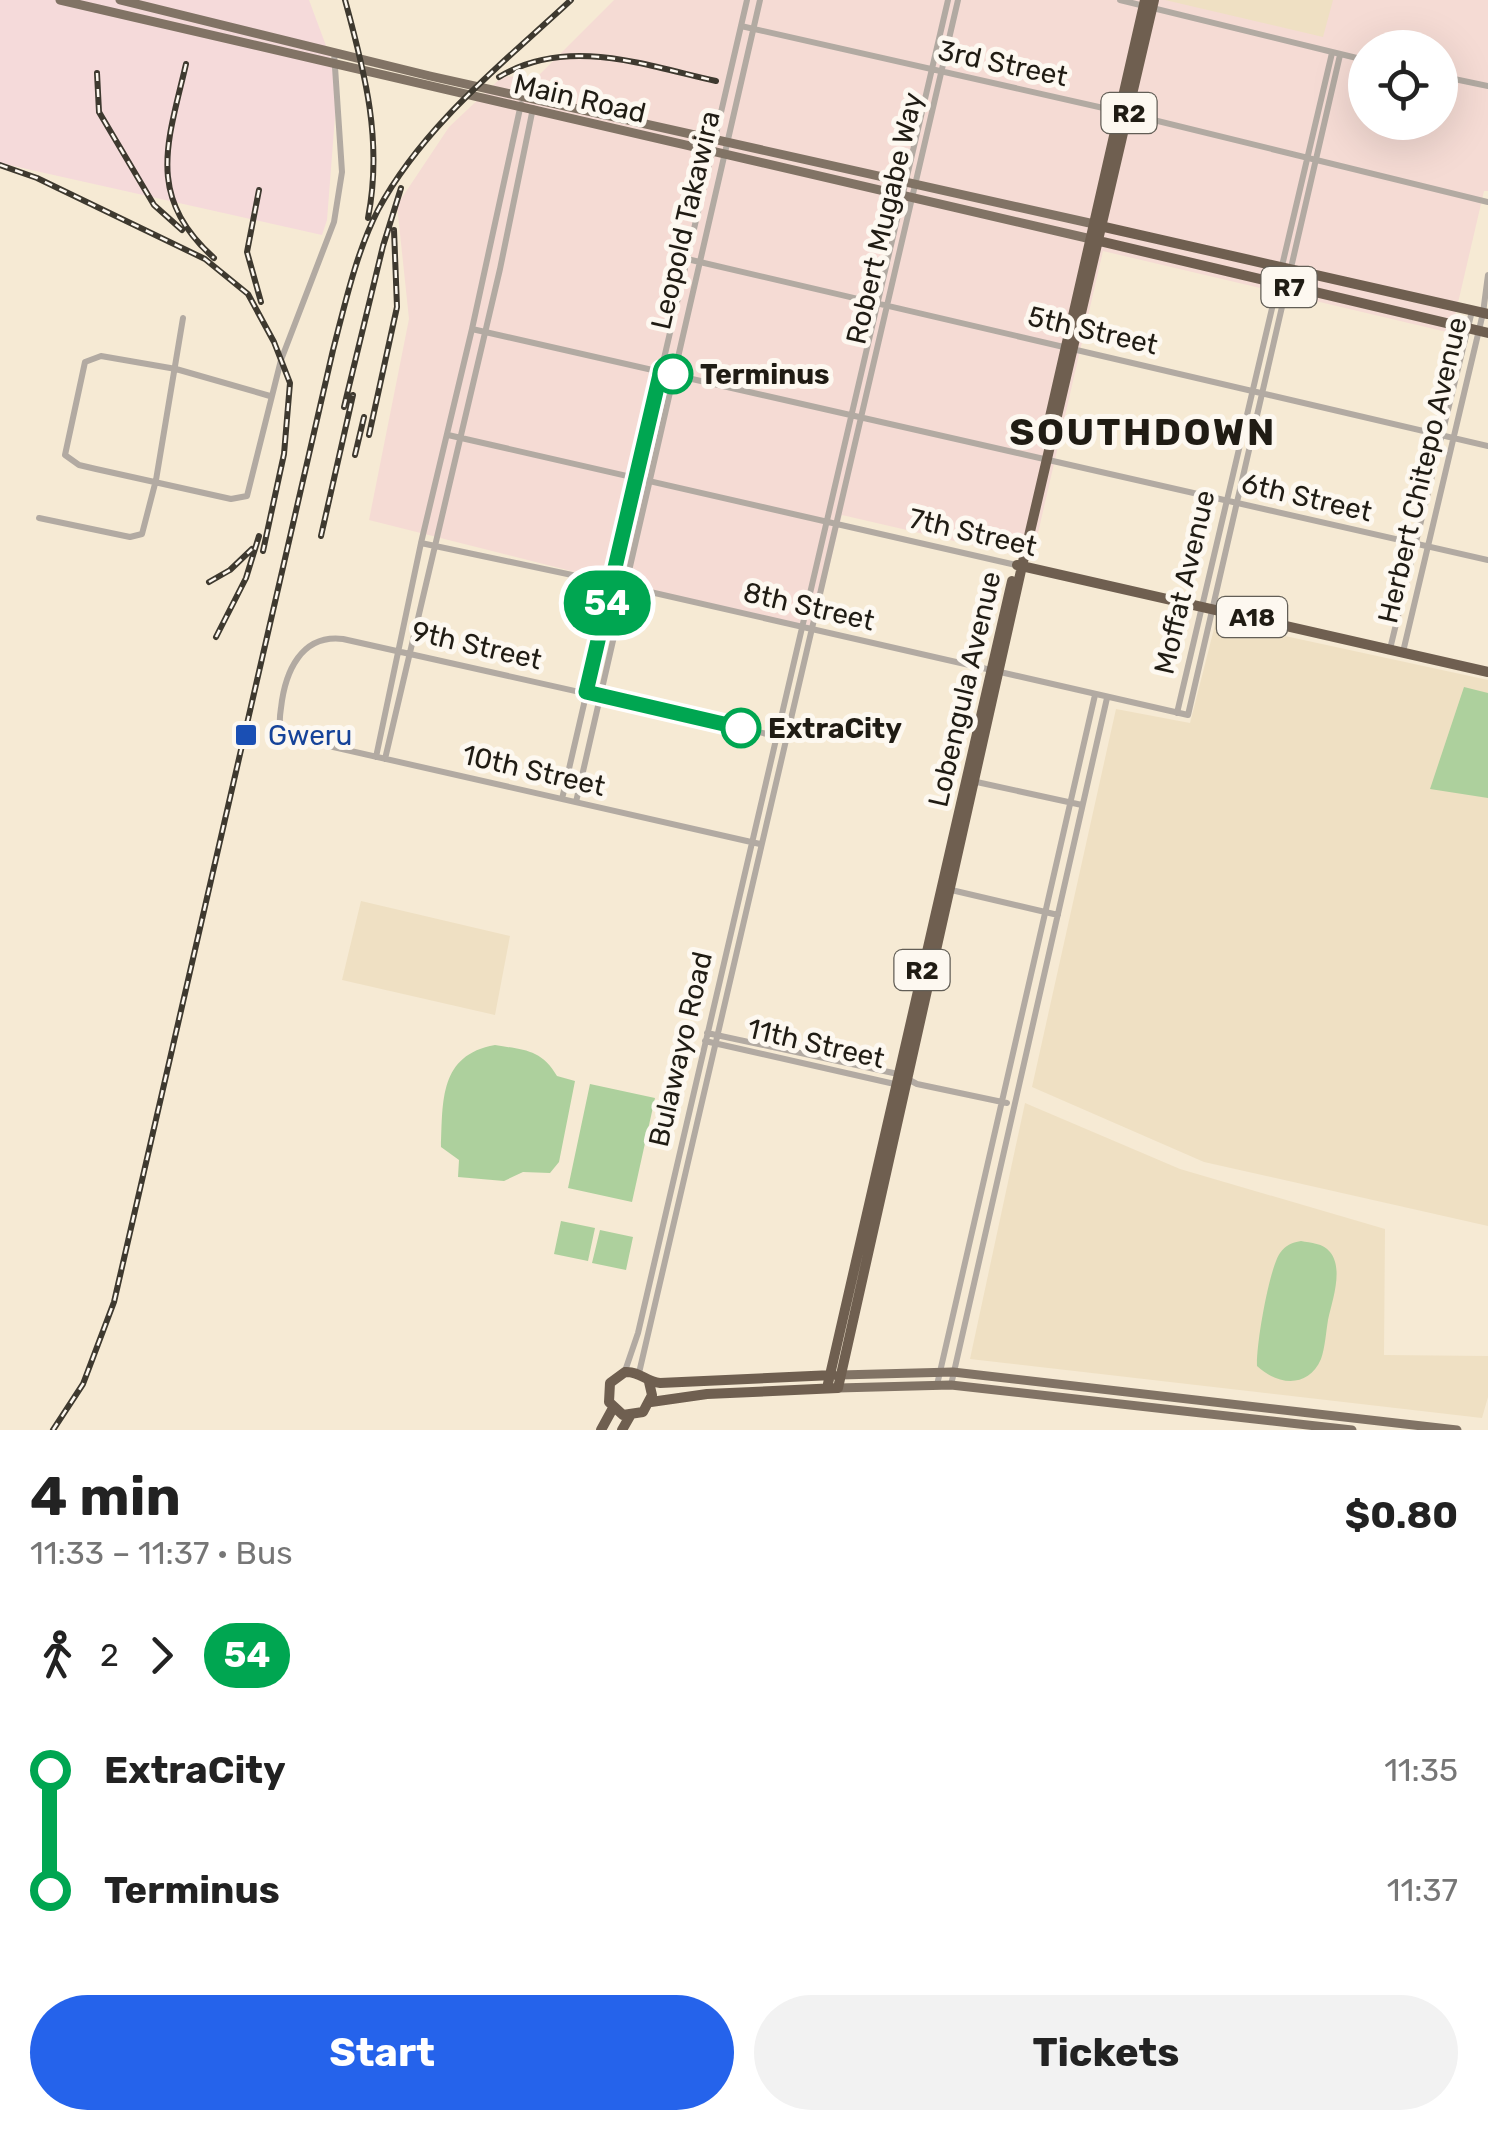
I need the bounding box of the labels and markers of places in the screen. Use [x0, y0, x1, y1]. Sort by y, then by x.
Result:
marker: Terminus [654, 355, 692, 393]
place label: Terminus [700, 358, 830, 391]
marker: ExtraCity [722, 709, 760, 747]
place label: ExtraCity [768, 712, 902, 745]
place label: Gweru [268, 719, 352, 752]
marker: Gweru [233, 722, 259, 748]

